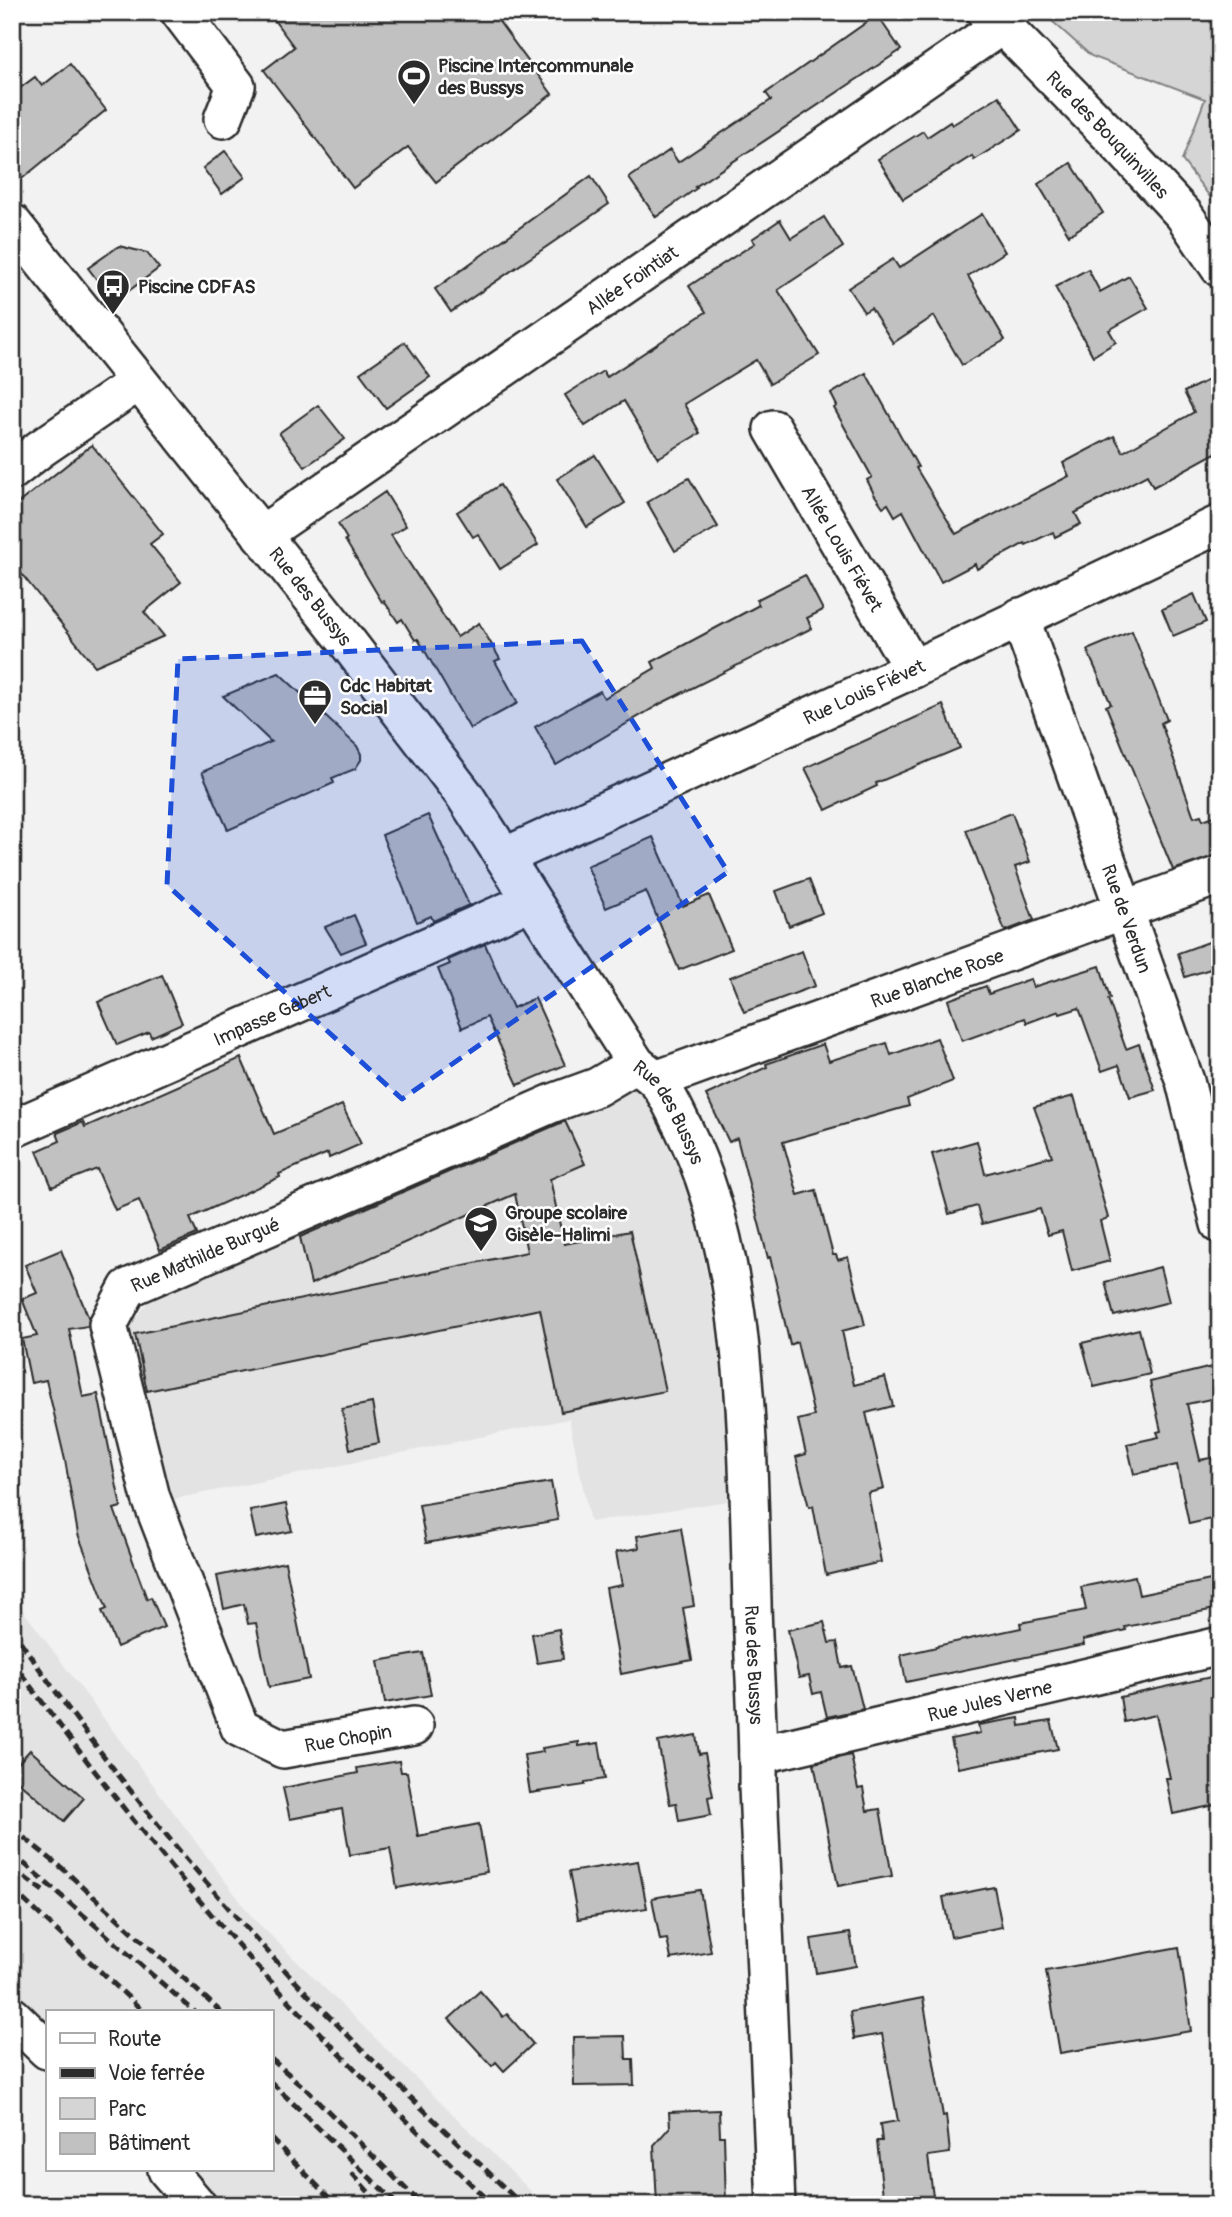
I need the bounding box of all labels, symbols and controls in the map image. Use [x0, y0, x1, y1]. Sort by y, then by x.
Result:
place label: Piscine Intercommunale des Bussys [438, 54, 634, 100]
sports icon: Piscine Intercommunale des Bussys [395, 57, 433, 106]
street label: Rue des Bouquinvilles [1041, 66, 1174, 204]
street label: Allée Fointiat [582, 240, 683, 321]
bus stop icon: Piscine CDFAS [94, 267, 132, 316]
place label: Piscine CDFAS [138, 275, 256, 299]
street label: Allée Louis Fiévet [796, 481, 888, 616]
street label: Rue des Bussys [263, 543, 357, 651]
street label: Rue Louis Fiévet [800, 654, 929, 731]
place label: Cdc Habitat Social [340, 674, 433, 720]
office icon: Cdc Habitat Social [296, 677, 334, 726]
street label: Rue de Verdun [1096, 861, 1157, 977]
street label: Rue Blanche Rose [868, 943, 1008, 1014]
street label: Impasse Gebert [210, 979, 335, 1052]
street label: Rue des Bussys [628, 1055, 709, 1168]
place label: Groupe scolaire Gisèle-Halimi [505, 1201, 628, 1247]
school or university icon: Groupe scolaire Gisèle-Halimi [462, 1204, 500, 1253]
street label: Rue Mathilde Burgué [127, 1212, 284, 1298]
street label: Rue des Bussys [739, 1605, 768, 1726]
street label: Rue Jules Verne [925, 1675, 1055, 1728]
street label: Rue Chopin [303, 1720, 394, 1758]
legend [46, 2010, 273, 2172]
text: Route [108, 2026, 161, 2053]
text: Voie ferrée [108, 2060, 205, 2087]
text: Parc [108, 2096, 147, 2123]
text: Bâtiment [108, 2130, 191, 2157]

